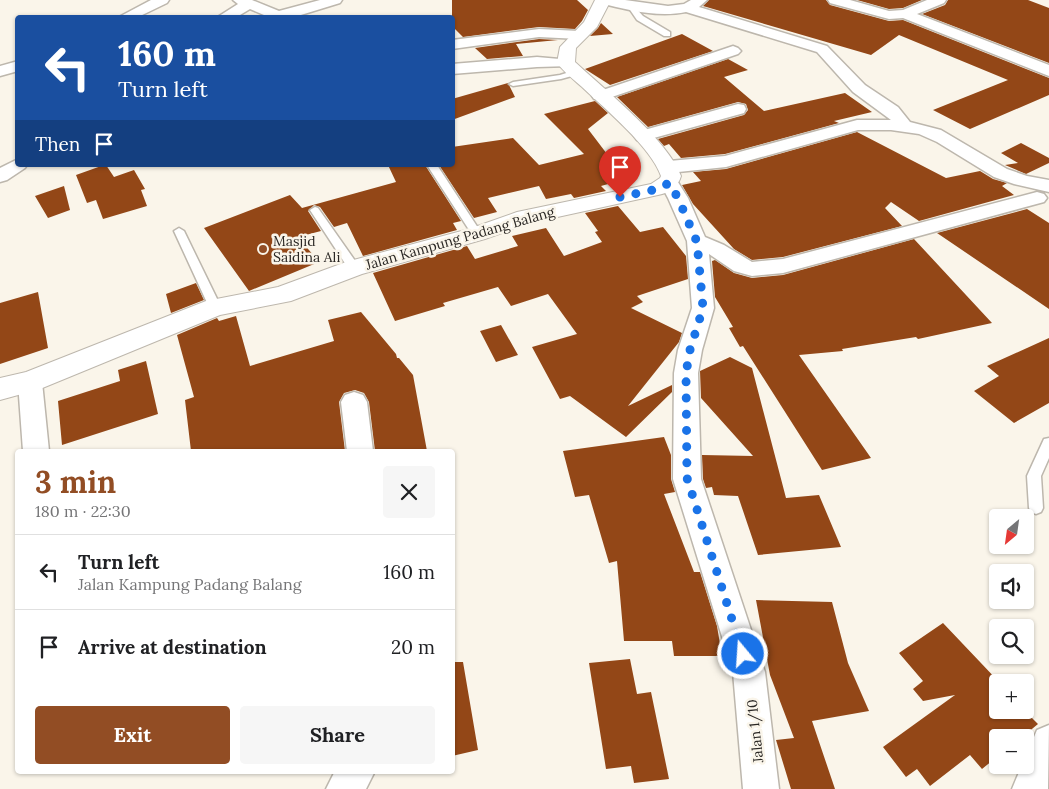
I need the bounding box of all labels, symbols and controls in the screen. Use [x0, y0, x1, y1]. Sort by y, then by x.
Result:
text: 160 m [118, 31, 216, 76]
icon: left [35, 35, 100, 100]
text: Turn left [118, 75, 208, 103]
icon: arrive [90, 130, 118, 158]
text: Then [35, 132, 80, 156]
pin [599, 146, 641, 197]
icon: arrive [606, 153, 634, 181]
street label: Jalan Kampung Padang Balang [362, 202, 557, 274]
place label: Masjid Saidina Ali [273, 232, 340, 266]
marker: Masjid Saidina Ali [257, 243, 269, 255]
text: 3 min [35, 463, 116, 501]
button: close [383, 466, 435, 518]
text: 180 m · 22:30 [35, 501, 131, 521]
north arrow [989, 509, 1034, 554]
map controls [989, 509, 1034, 774]
text: Turn left [78, 550, 159, 574]
icon: left [35, 558, 63, 586]
text: 160 m [383, 560, 435, 584]
button: sound [989, 564, 1034, 609]
text: Jalan Kampung Padang Balang [78, 574, 302, 594]
button: search [989, 619, 1034, 664]
position arrow [716, 627, 768, 679]
icon: arrive [35, 633, 63, 661]
text: Arrive at destination [78, 635, 267, 659]
text: 20 m [391, 635, 435, 659]
button: + [989, 674, 1034, 719]
street label: Jalan 1/10 [743, 698, 767, 765]
button: Exit [35, 706, 230, 764]
button: Share [240, 706, 435, 764]
button: − [989, 729, 1034, 774]

